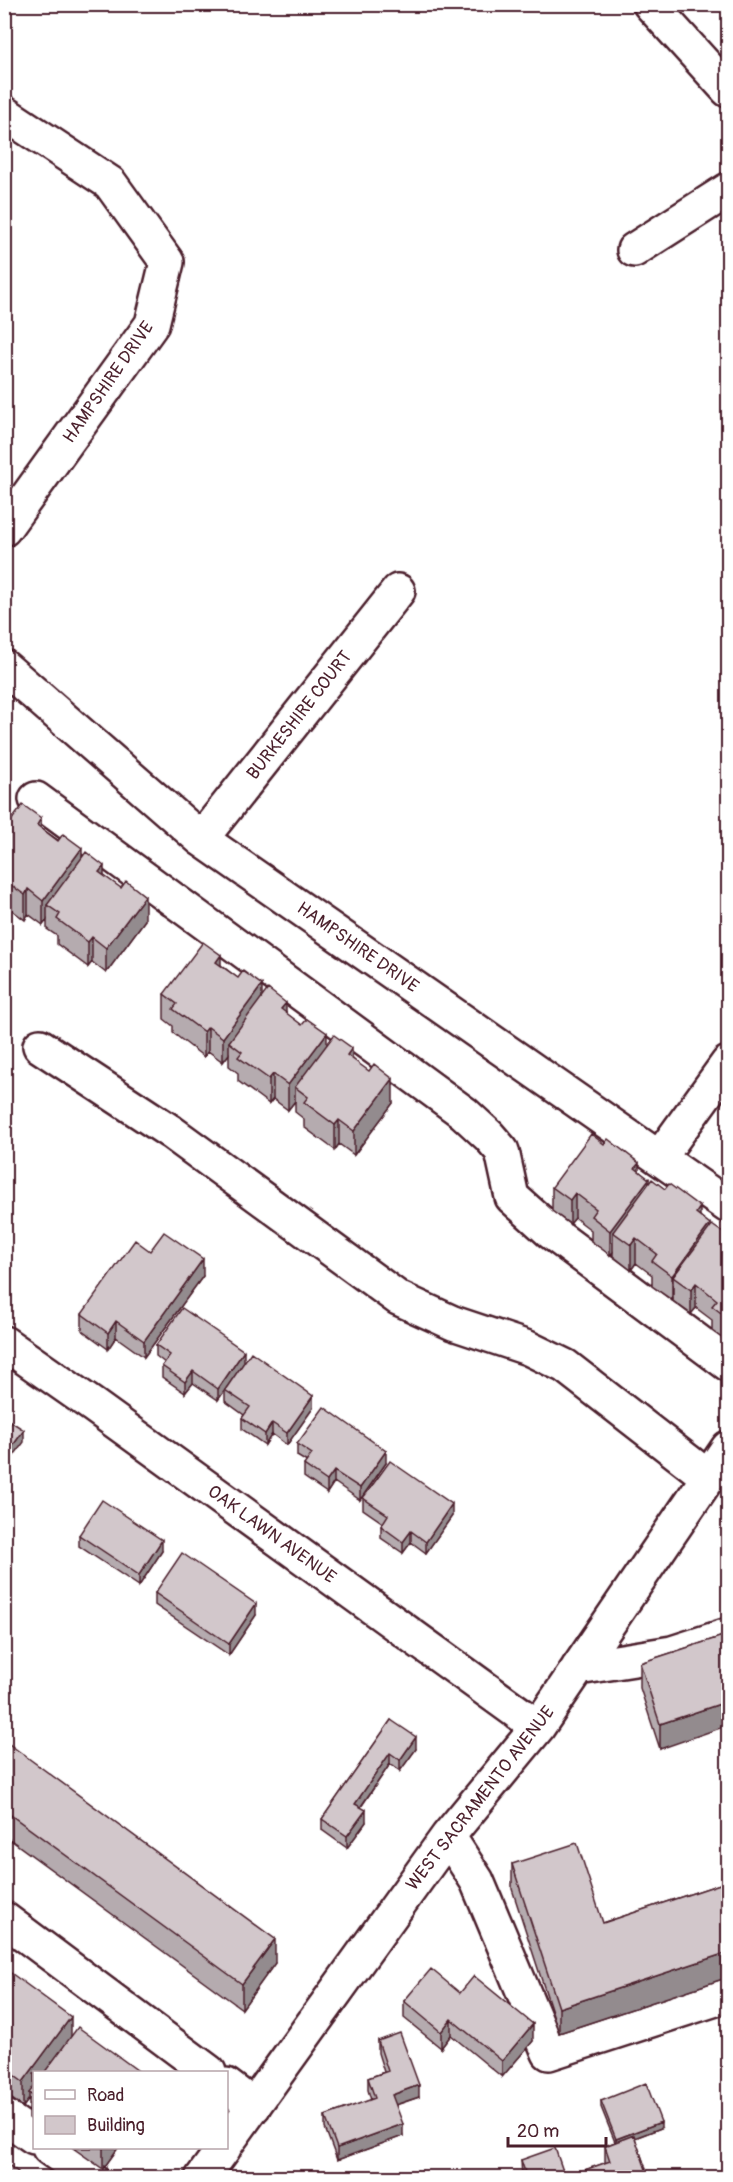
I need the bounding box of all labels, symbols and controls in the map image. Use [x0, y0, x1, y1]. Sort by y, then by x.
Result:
street label: HAMPSHIRE DRIVE [58, 317, 159, 448]
street label: BURKESHIRE COURT [242, 646, 357, 784]
street label: HAMPSHIRE DRIVE [292, 897, 423, 998]
street label: OAK LAWN AVENUE [203, 1480, 341, 1589]
street label: WEST SACRAMENTO AVENUE [401, 1701, 560, 1895]
legend [33, 2071, 228, 2149]
text: Road [87, 2084, 124, 2107]
scale bar [508, 2110, 606, 2148]
text: Building [87, 2114, 145, 2137]
text: 20 m [517, 2120, 559, 2143]

